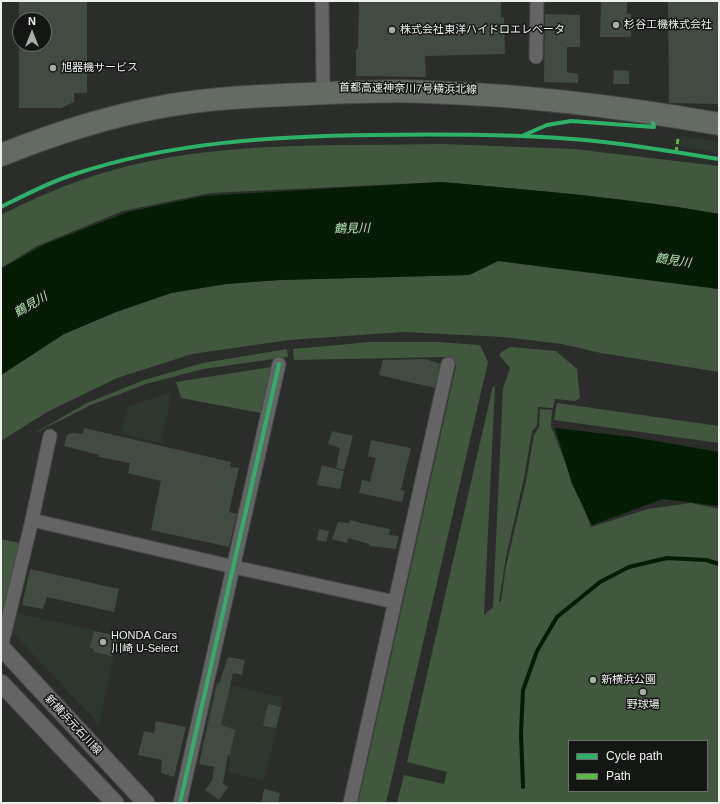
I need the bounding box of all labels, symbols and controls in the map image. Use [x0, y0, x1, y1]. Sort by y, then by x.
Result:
north arrow [12, 12, 52, 52]
text: N [28, 15, 36, 27]
place label: 杉谷工機株式会社 [624, 18, 712, 32]
marker: 杉谷工機株式会社 [611, 20, 621, 30]
place label: 株式会社東洋ハイドロエレベータ [400, 23, 565, 37]
marker: 株式会社東洋ハイドロエレベータ [387, 25, 397, 35]
place label: 旭器機サービス [61, 61, 138, 75]
marker: 旭器機サービス [48, 63, 58, 73]
street label: 首都高速神奈川7号横浜北線 [339, 81, 477, 97]
water label: 鶴見川 [334, 221, 370, 237]
water label: 鶴見川 [654, 251, 692, 271]
water label: 鶴見川 [12, 290, 50, 320]
place label: HONDA Cars 川崎 U-Select [111, 629, 178, 655]
marker: HONDA Cars 川崎 U-Select [98, 637, 108, 647]
place label: 新横浜公園 [601, 673, 656, 687]
marker: 新横浜公園 [588, 675, 598, 685]
marker: 野球場 [638, 687, 648, 697]
street label: 新横浜元石川線 [42, 692, 104, 758]
place label: 野球場 [627, 698, 659, 712]
legend [568, 740, 708, 792]
text: Cycle path [606, 749, 663, 763]
text: Path [606, 769, 631, 783]

